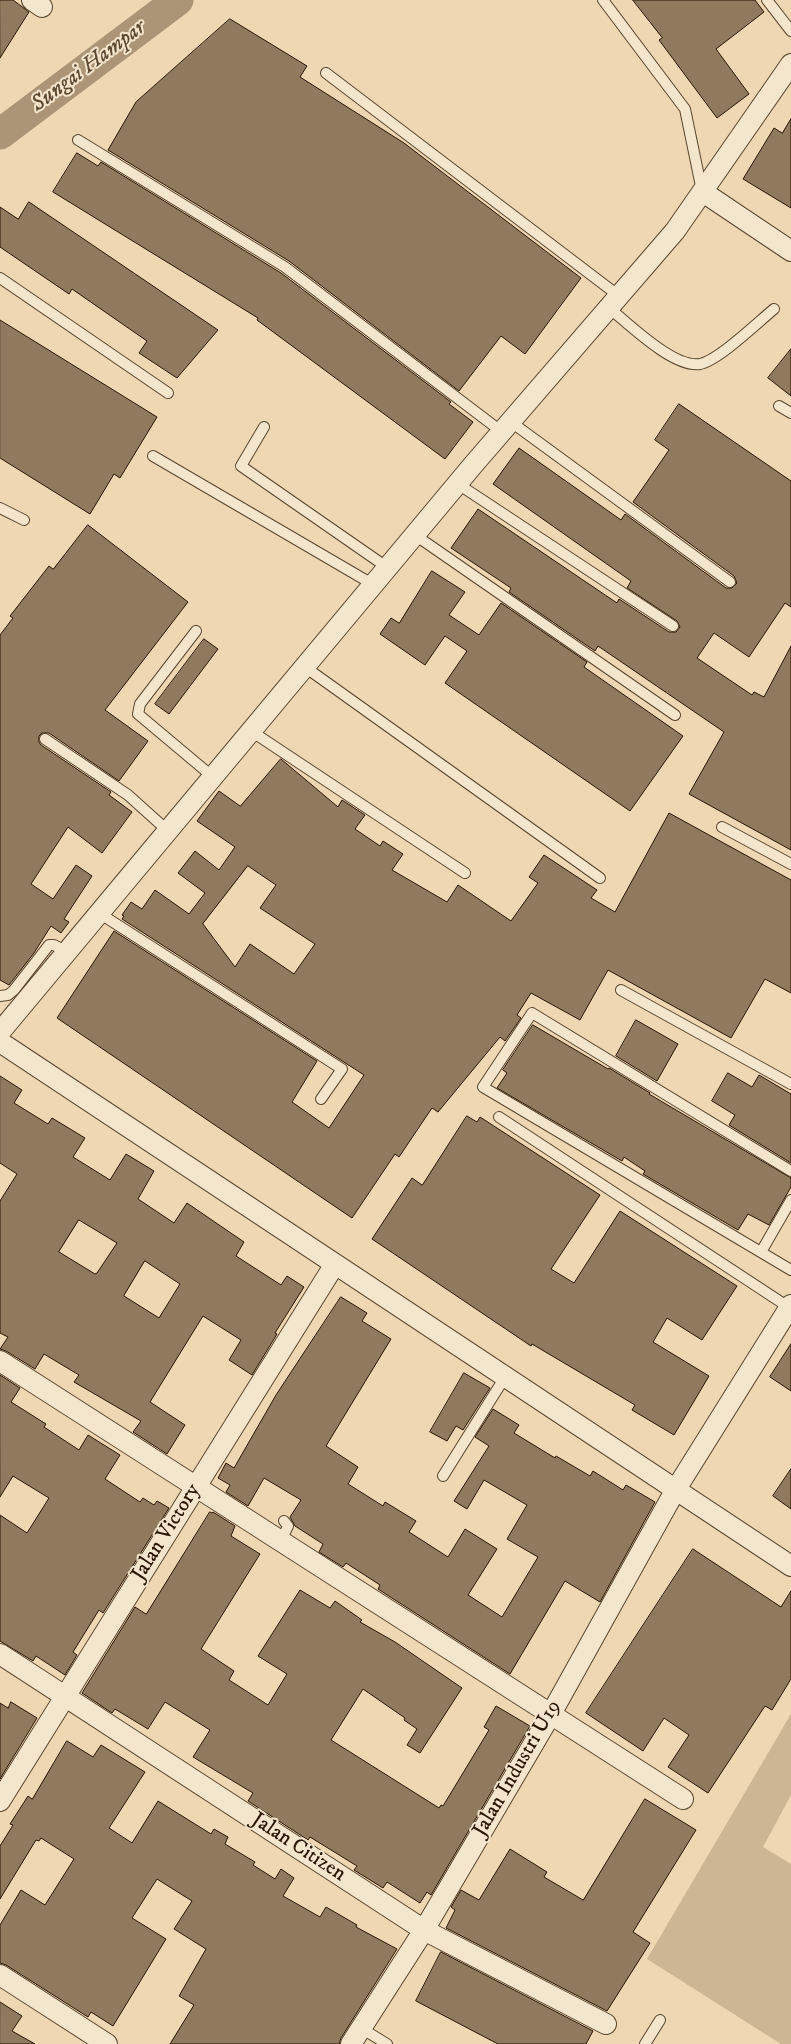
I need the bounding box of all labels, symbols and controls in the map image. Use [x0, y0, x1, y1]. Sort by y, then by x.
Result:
water label: Sungai Hampar [27, 15, 151, 119]
street label: Jalan Victory [127, 1480, 207, 1586]
street label: Jalan Industri U19 [469, 1696, 567, 1842]
street label: Jalan Citizen [246, 1808, 350, 1888]

